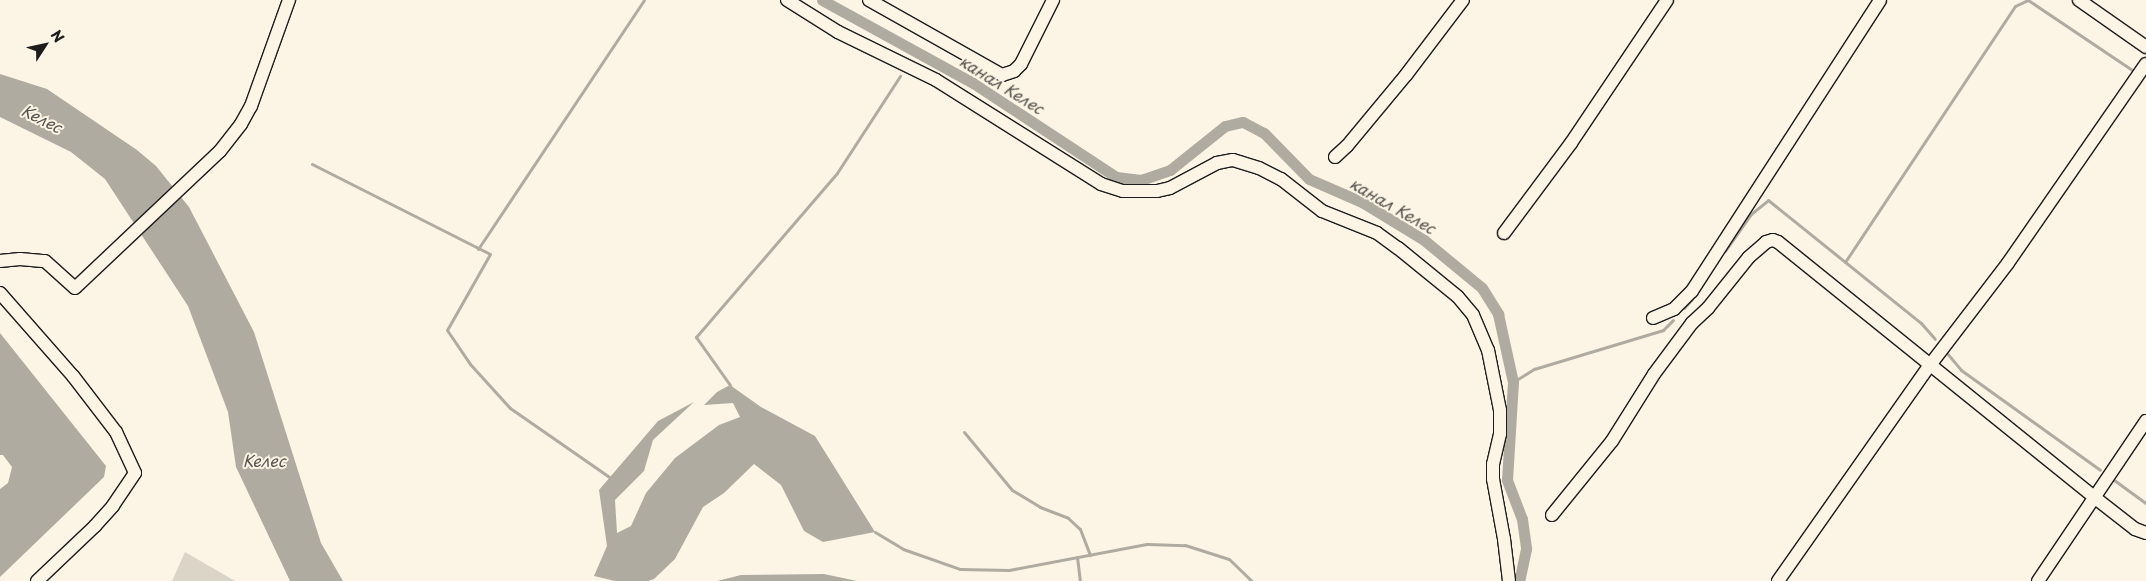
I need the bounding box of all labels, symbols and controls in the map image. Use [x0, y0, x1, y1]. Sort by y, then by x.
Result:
north arrow [20, 20, 70, 70]
text: N [46, 26, 69, 47]
water label: канал Келес [957, 51, 1047, 117]
water label: Келес [19, 100, 65, 136]
water label: канал Келес [1347, 173, 1439, 237]
water label: Келес [243, 450, 285, 470]

